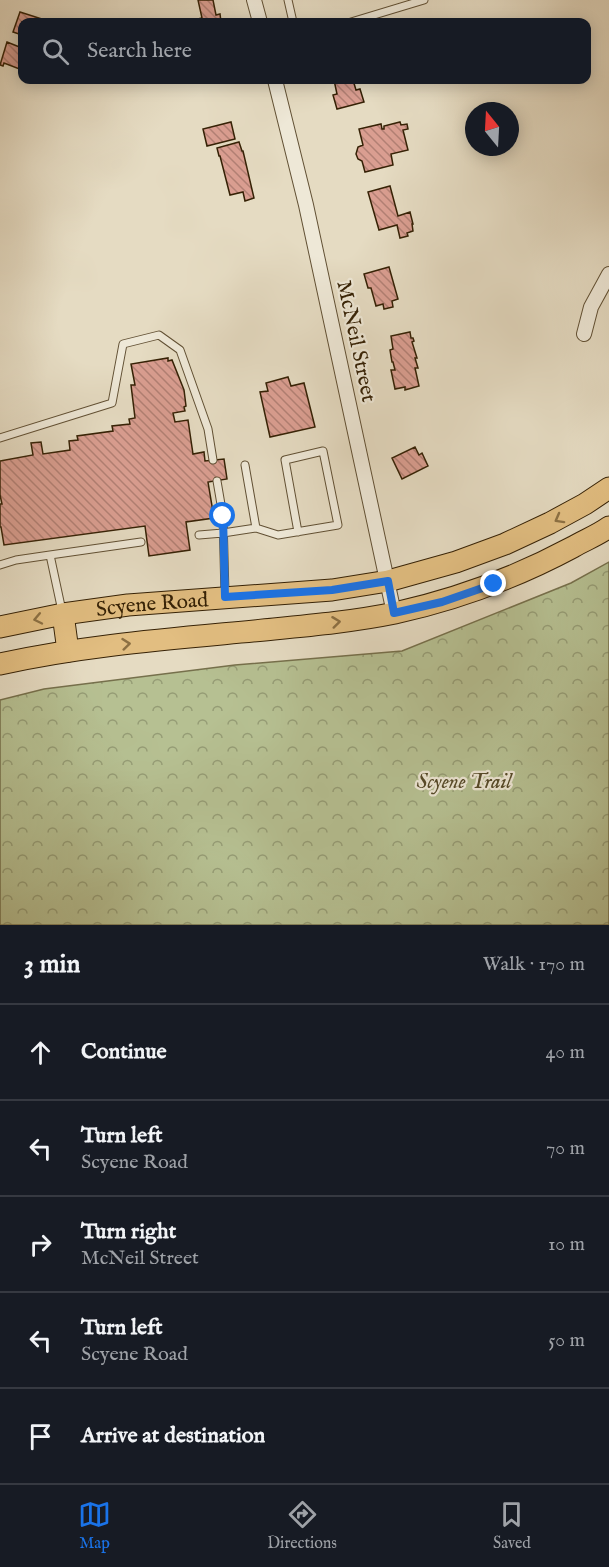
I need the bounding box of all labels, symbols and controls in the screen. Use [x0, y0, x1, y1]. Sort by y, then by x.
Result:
search box [18, 18, 591, 84]
icon: search [39, 35, 72, 68]
text: Search here [87, 37, 192, 65]
north arrow [465, 102, 519, 156]
street label: McNeil Street [329, 278, 382, 405]
route start [209, 502, 235, 528]
one-way arrow [555, 511, 565, 523]
route end [480, 570, 506, 596]
street label: Scyene Road [94, 587, 210, 624]
one-way arrow [33, 612, 43, 625]
one-way arrow [332, 617, 341, 629]
one-way arrow [122, 638, 131, 651]
park label: Scyene Trail [417, 769, 514, 796]
text: 3 min [24, 948, 80, 981]
text: Walk · 170 m [483, 952, 585, 977]
icon: ahead [24, 1036, 57, 1069]
text: Continue [81, 1038, 167, 1066]
text: 40 m [546, 1040, 585, 1065]
text: Turn left [81, 1122, 163, 1150]
icon: left [24, 1132, 57, 1165]
text: 70 m [546, 1136, 585, 1161]
text: Scyene Road [81, 1150, 188, 1175]
text: Turn right [81, 1218, 176, 1246]
icon: right [24, 1228, 57, 1261]
text: 10 m [548, 1232, 585, 1257]
text: McNeil Street [81, 1246, 199, 1271]
text: Turn left [81, 1314, 163, 1342]
icon: left [24, 1324, 57, 1357]
text: 50 m [548, 1328, 585, 1353]
text: Scyene Road [81, 1342, 188, 1367]
icon: arrive [24, 1420, 57, 1453]
text: Arrive at destination [81, 1422, 265, 1450]
tab: Map [78, 1498, 111, 1554]
tab: Directions [267, 1498, 337, 1554]
tab: Saved [493, 1498, 531, 1554]

